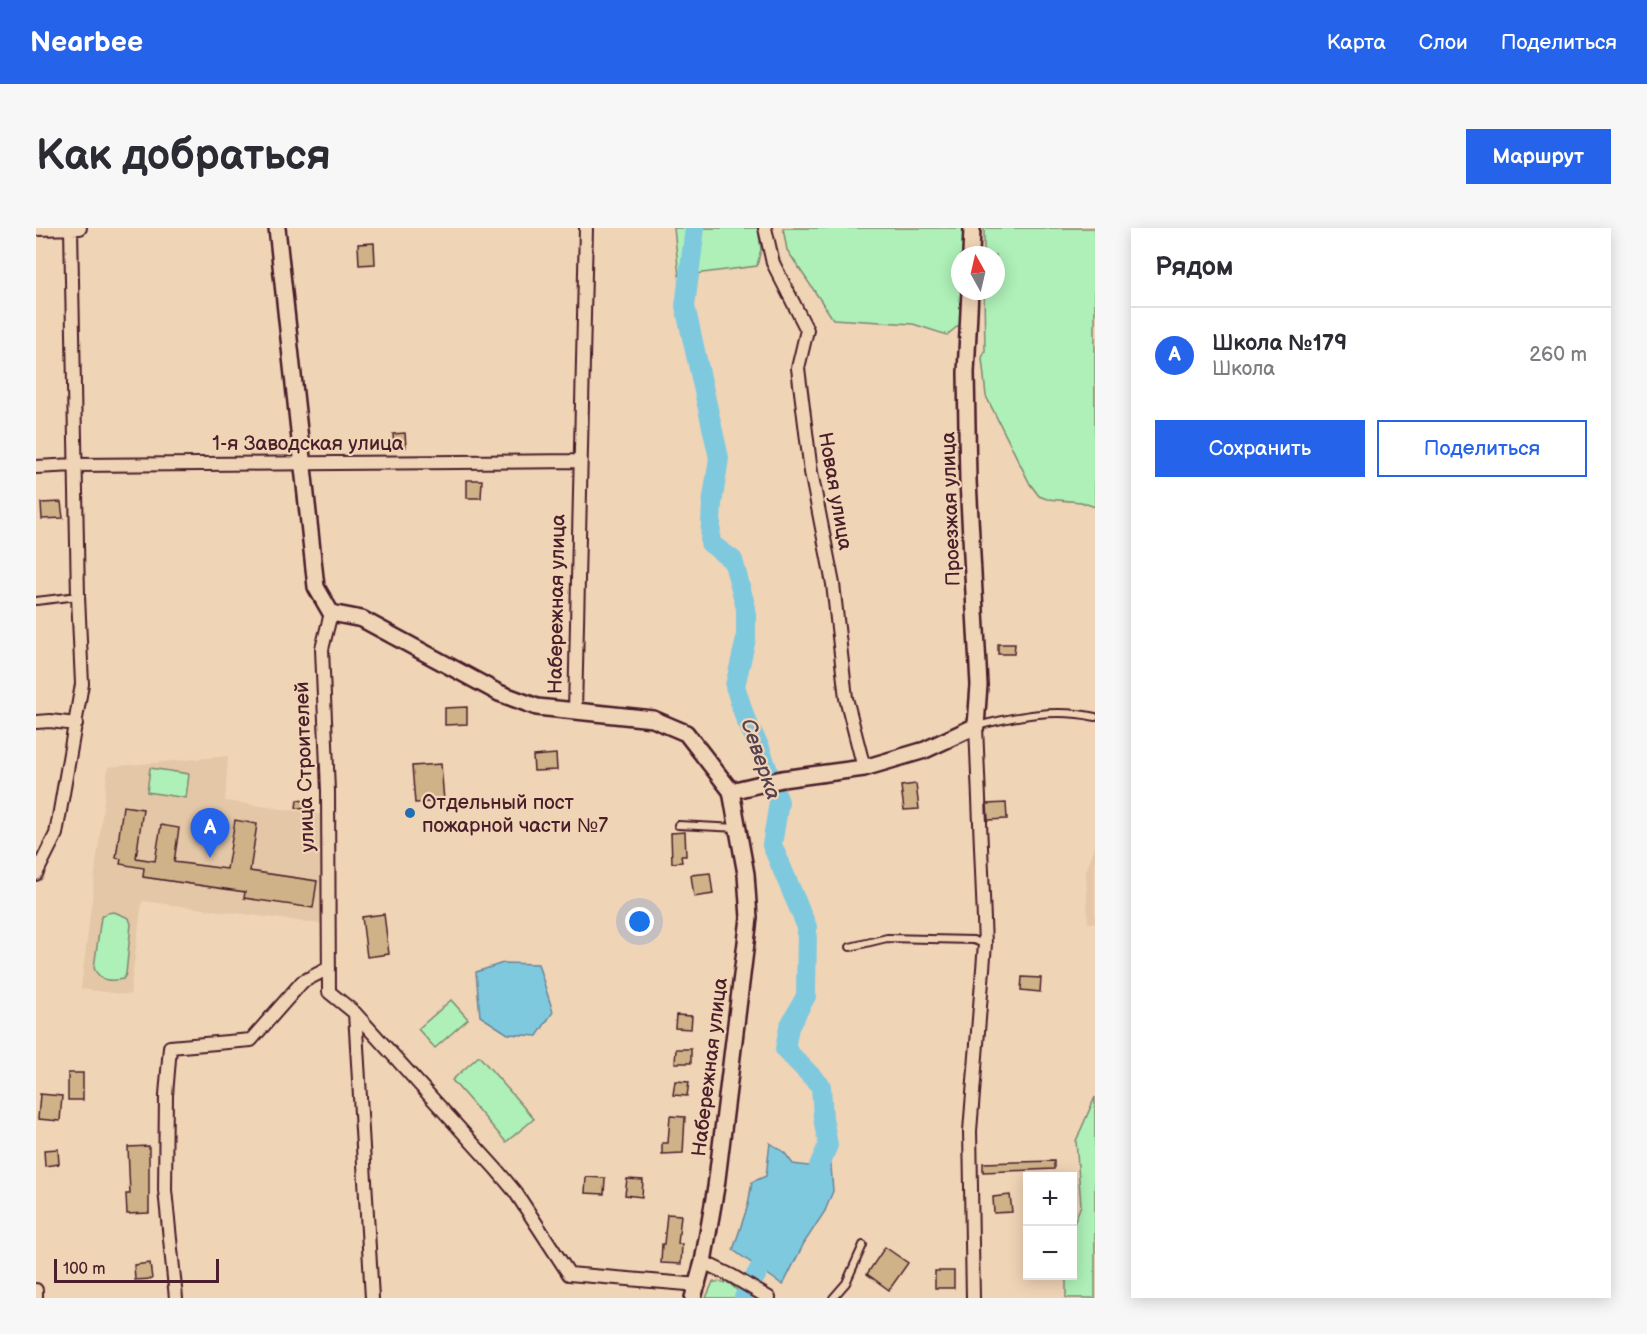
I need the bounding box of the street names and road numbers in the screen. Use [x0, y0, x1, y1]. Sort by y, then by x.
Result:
street label: Новая улица [813, 430, 857, 552]
street label: Проезжая улица [936, 431, 966, 587]
street label: 1-я Заводская улица [212, 432, 404, 456]
street label: Набережная улица [543, 514, 571, 694]
street label: улица Строителей [290, 681, 320, 853]
street label: Набережная улица [687, 976, 733, 1158]

